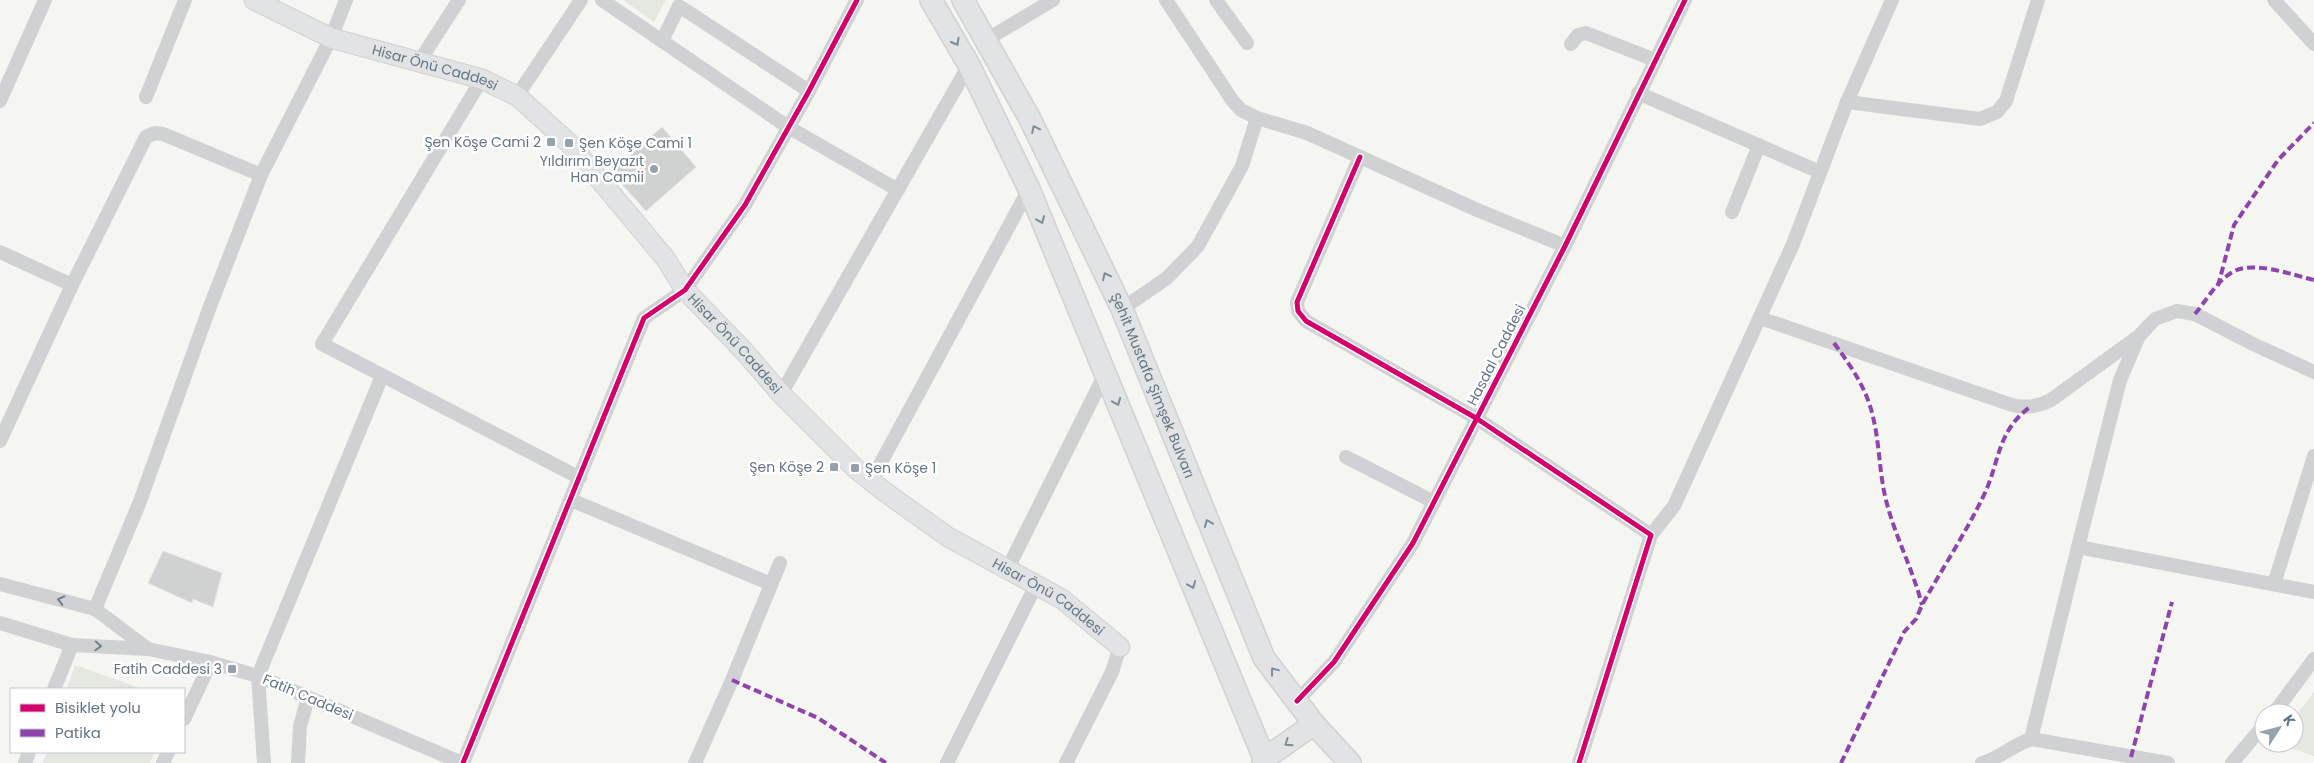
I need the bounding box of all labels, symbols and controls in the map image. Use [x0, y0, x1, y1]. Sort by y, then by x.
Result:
one-way arrow [949, 37, 959, 46]
street label: Hisar Önü Caddesi [370, 40, 501, 95]
one-way arrow [1031, 125, 1041, 134]
place label: Şen Köşe Cami 2 [424, 132, 541, 152]
place label: Şen Köşe Cami 1 [579, 133, 692, 153]
marker: Şen Köşe Cami 2 [545, 136, 557, 148]
marker: Şen Köşe Cami 1 [563, 137, 575, 149]
place label: Yıldırım Beyazıt Han Camii [540, 151, 644, 187]
marker: Yıldırım Beyazıt Han Camii [648, 163, 660, 175]
one-way arrow [1035, 215, 1046, 224]
one-way arrow [1102, 272, 1112, 281]
street label: Hisar Önü Caddesi [683, 289, 786, 398]
street label: Şehit Mustafa Şimşek Bulvarı [1106, 289, 1200, 481]
street label: Hasdal Caddesi [1462, 301, 1530, 409]
one-way arrow [1111, 398, 1121, 406]
place label: Şen Köşe 2 [749, 457, 824, 477]
place label: Şen Köşe 1 [865, 458, 936, 478]
marker: Şen Köşe 2 [828, 461, 840, 473]
marker: Şen Köşe 1 [849, 462, 861, 474]
one-way arrow [1204, 519, 1215, 528]
street label: Hisar Önü Caddesi [989, 553, 1109, 640]
one-way arrow [1186, 580, 1196, 589]
one-way arrow [57, 595, 65, 606]
one-way arrow [94, 640, 102, 651]
place label: Fatih Caddesi 3 [114, 659, 222, 679]
marker: Fatih Caddesi 3 [226, 663, 238, 675]
one-way arrow [1271, 667, 1280, 677]
street label: Fatih Caddesi [260, 669, 356, 725]
legend [10, 688, 185, 753]
text: Bisiklet yolu [55, 697, 141, 718]
north arrow [2254, 703, 2304, 753]
text: K [2279, 711, 2301, 730]
text: Patika [55, 722, 101, 743]
one-way arrow [1284, 737, 1293, 746]

